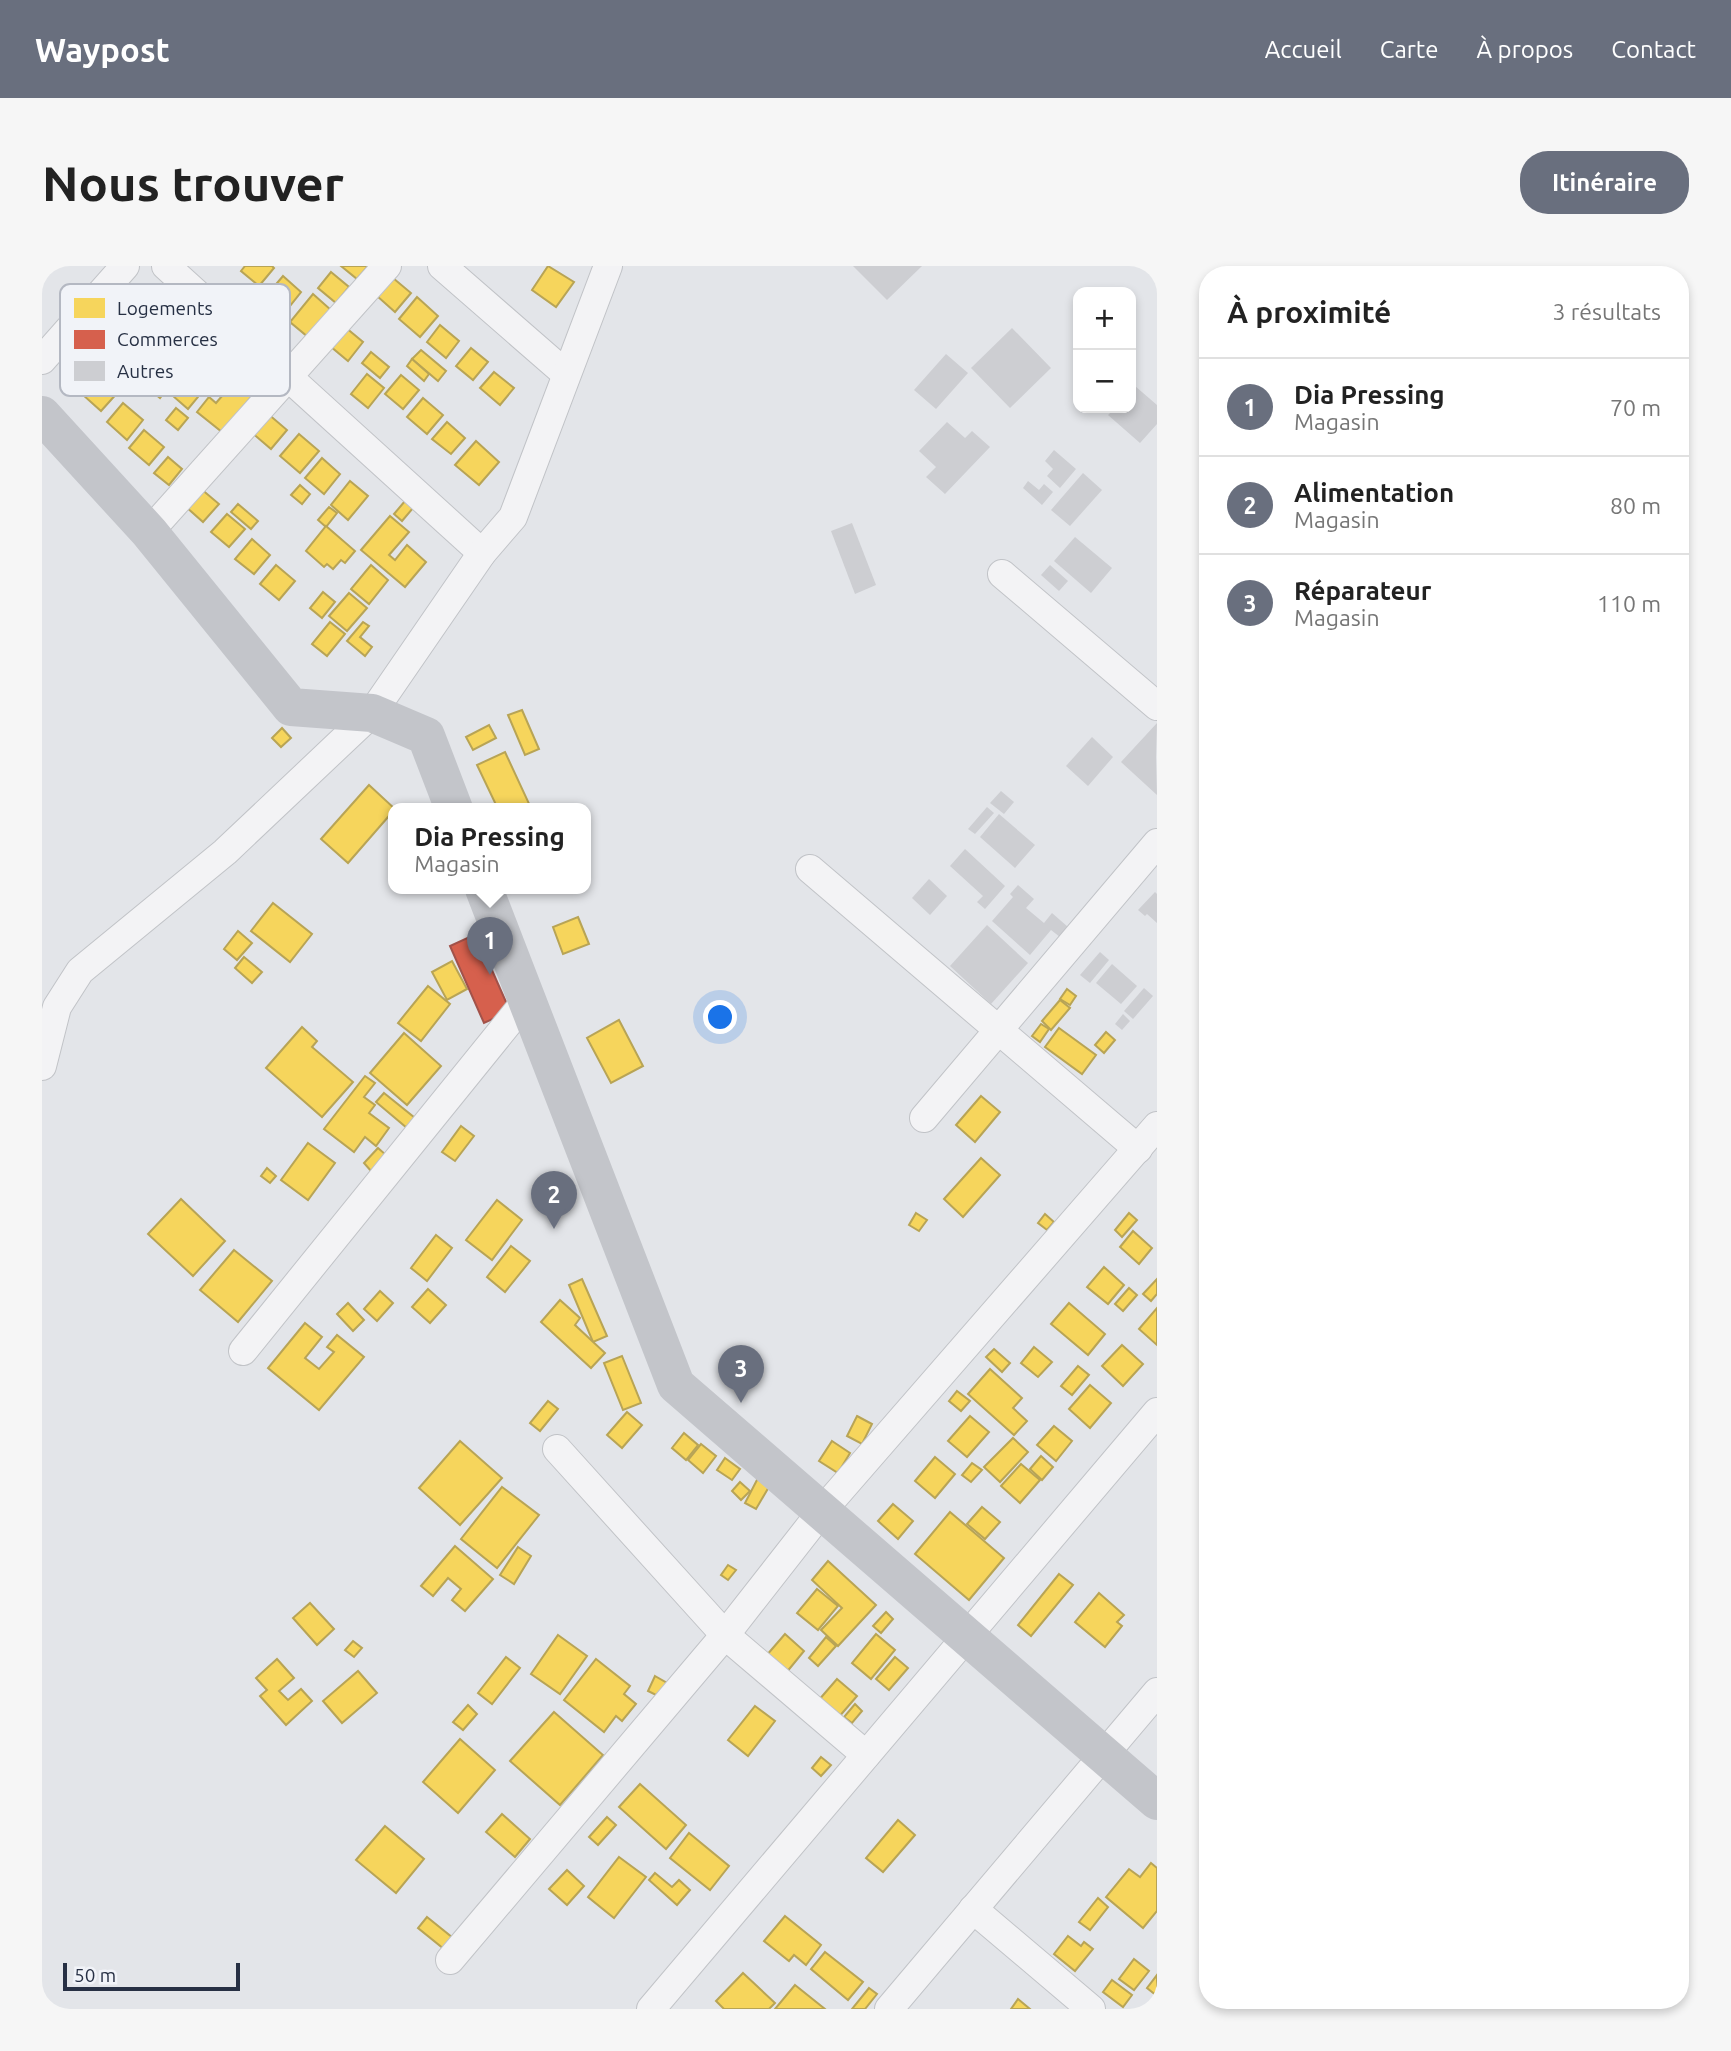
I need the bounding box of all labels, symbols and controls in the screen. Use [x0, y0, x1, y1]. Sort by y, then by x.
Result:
text: Waypost [35, 31, 170, 68]
text: Accueil [1265, 36, 1342, 63]
text: Carte [1380, 36, 1439, 63]
text: À propos [1477, 36, 1573, 63]
text: Contact [1611, 36, 1696, 63]
button: Itinéraire [1520, 151, 1689, 214]
text: Nous trouver [42, 155, 344, 210]
legend [60, 284, 290, 396]
map controls [1073, 287, 1136, 413]
button: + [1073, 287, 1136, 350]
text: À proximité [1227, 295, 1391, 329]
text: Logements [117, 297, 213, 319]
text: 3 résultats [1552, 299, 1661, 324]
text: Commerces [117, 328, 218, 350]
button: − [1073, 350, 1136, 413]
text: Autres [117, 360, 174, 382]
text: Dia Pressing [1294, 380, 1445, 409]
text: 1 [1244, 395, 1256, 420]
text: 70 m [1610, 395, 1661, 420]
text: Magasin [1294, 409, 1380, 434]
text: Alimentation [1294, 478, 1454, 507]
text: 2 [1244, 493, 1256, 518]
text: 80 m [1610, 493, 1661, 518]
text: Magasin [1294, 507, 1380, 532]
text: Réparateur [1294, 576, 1432, 605]
text: 3 [1244, 591, 1256, 616]
text: 110 m [1597, 591, 1661, 616]
text: Magasin [1294, 605, 1380, 630]
popup [388, 803, 591, 894]
text: Dia Pressing [414, 822, 565, 851]
text: Magasin [414, 851, 500, 876]
pin: 1 [467, 917, 513, 975]
your location [703, 1000, 737, 1034]
pin: 2 [531, 1171, 577, 1229]
pin: 3 [718, 1345, 764, 1403]
scale bar [63, 1960, 240, 1992]
text: 50 m [74, 1964, 116, 1986]

